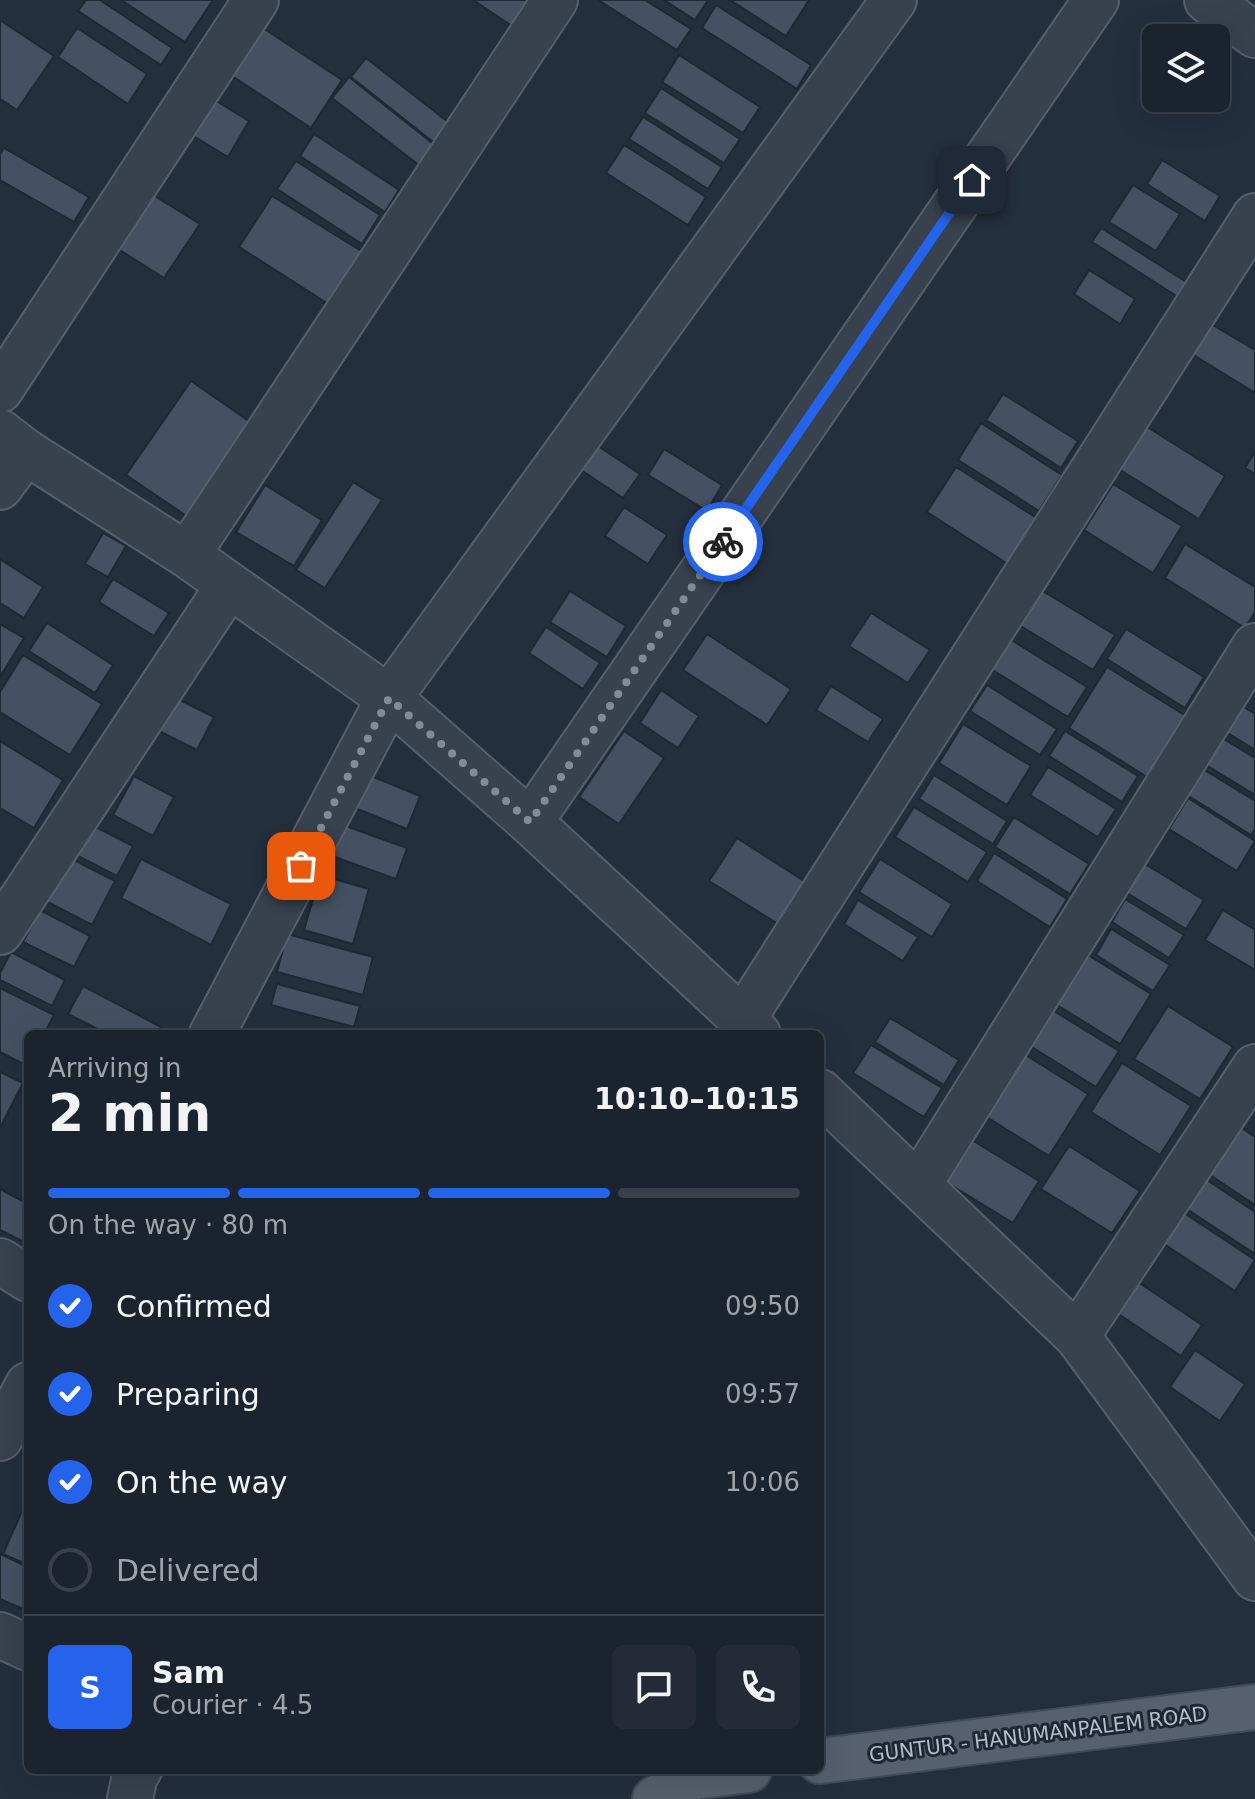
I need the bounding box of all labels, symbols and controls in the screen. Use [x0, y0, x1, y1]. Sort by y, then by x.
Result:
map controls [1142, 24, 1230, 112]
button: layers [1142, 24, 1230, 112]
pin [938, 146, 1006, 214]
icon: home [950, 158, 994, 202]
courier [683, 502, 763, 582]
icon: bike [701, 520, 745, 564]
pin [267, 832, 335, 900]
icon: bag [279, 844, 323, 888]
text: Arriving in [48, 1053, 182, 1083]
text: 10:10–10:15 [594, 1081, 800, 1116]
text: 2 min [48, 1083, 211, 1143]
text: On the way · 80 m [48, 1210, 288, 1240]
icon: check [48, 1284, 92, 1328]
text: Confirmed [116, 1289, 272, 1324]
text: 09:50 [725, 1291, 800, 1321]
icon: check [48, 1372, 92, 1416]
text: Preparing [116, 1377, 260, 1412]
text: 09:57 [725, 1379, 800, 1409]
icon: check [48, 1460, 92, 1504]
text: On the way [116, 1465, 288, 1500]
text: 10:06 [725, 1467, 800, 1497]
text: Delivered [116, 1553, 260, 1588]
button: chat [612, 1645, 696, 1729]
button: phone [716, 1645, 800, 1729]
text: Sam [152, 1655, 225, 1690]
text: S [79, 1670, 101, 1705]
text: Courier · 4.5 [152, 1690, 313, 1720]
street label: GUNTUR - HANUMANPALEM ROAD [868, 1701, 1208, 1767]

